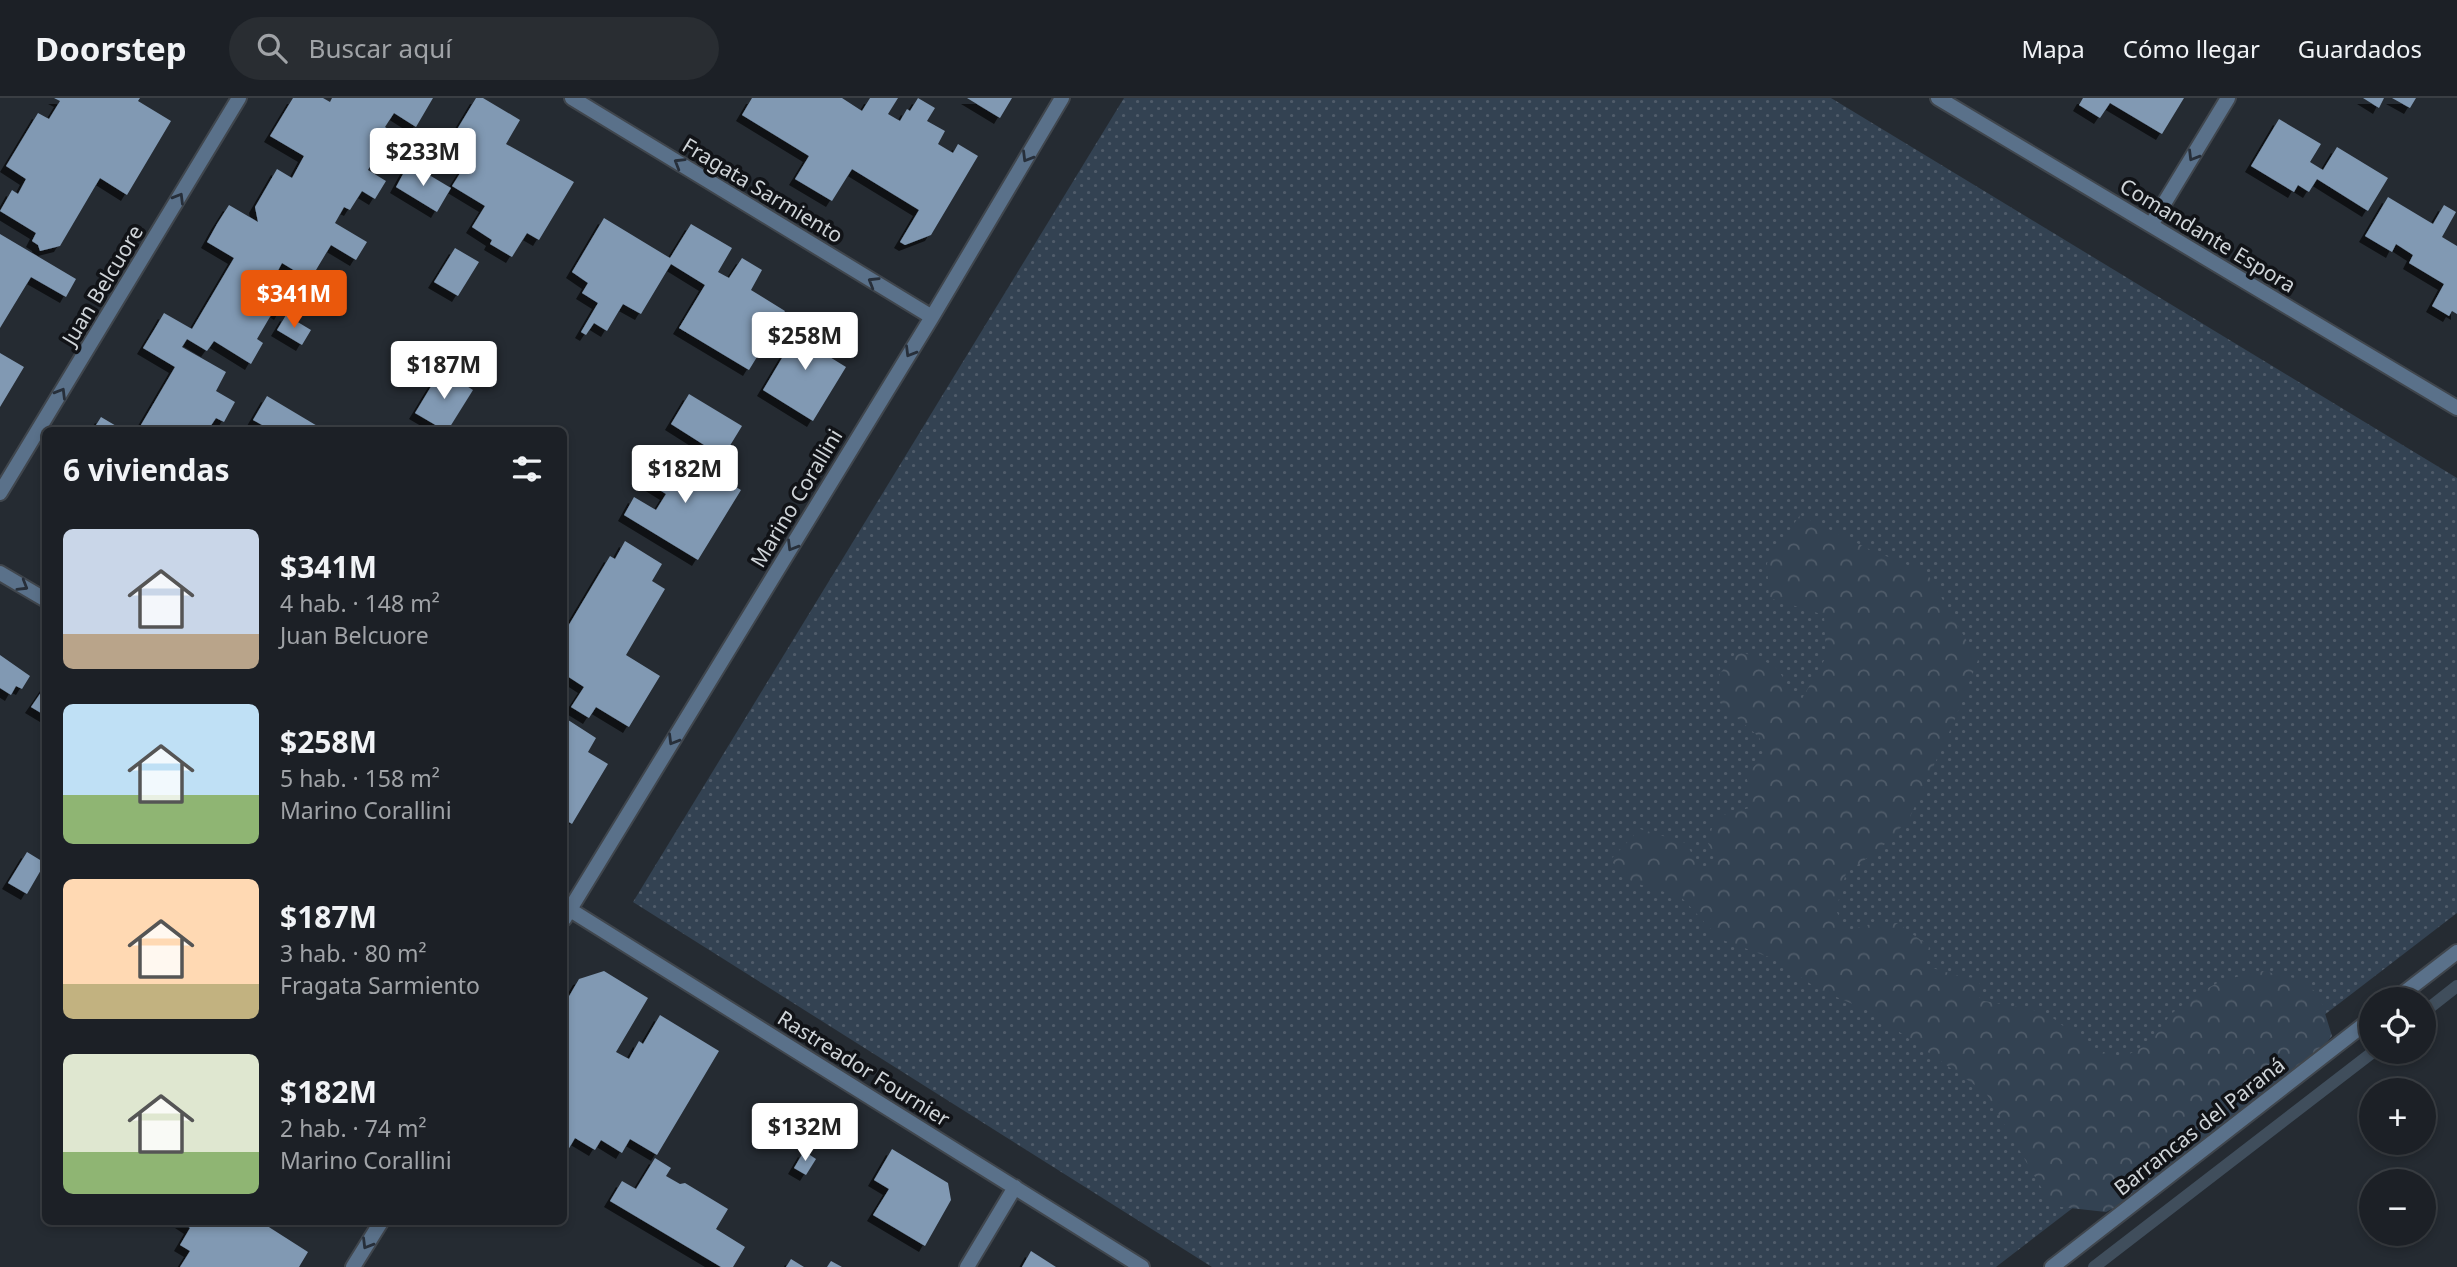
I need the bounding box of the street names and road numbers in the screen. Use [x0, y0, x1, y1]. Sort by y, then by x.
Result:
street label: Fragata Sarmiento [678, 131, 848, 249]
street label: Comandante Espora [2115, 171, 2301, 299]
street label: Juan Belcuore [54, 220, 149, 352]
street label: Marino Corallini [744, 424, 848, 572]
street label: Rastreador Fournier [773, 1004, 956, 1133]
street label: Barrancas del Paraná [2108, 1051, 2290, 1201]

